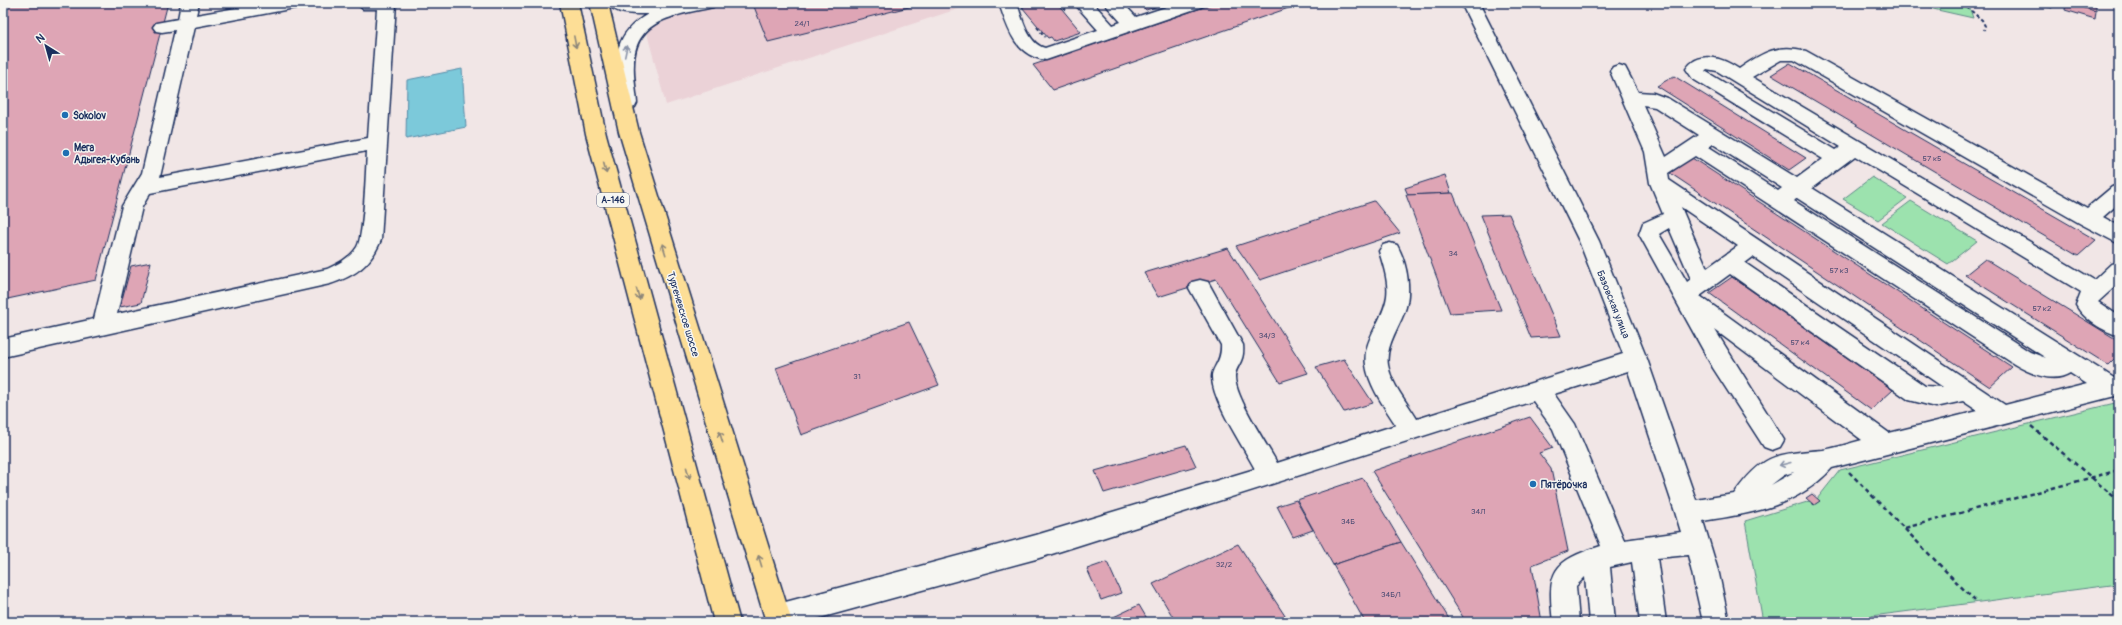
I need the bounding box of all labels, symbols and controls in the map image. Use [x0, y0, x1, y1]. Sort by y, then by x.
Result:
house number: 24/1 [794, 19, 810, 28]
north arrow [26, 26, 66, 66]
text: N [33, 31, 48, 46]
one-way arrow [572, 35, 580, 48]
one-way arrow [623, 45, 631, 58]
marker: Sokolov [60, 110, 70, 120]
place label: Sokolov [73, 110, 106, 122]
place label: Мега Адыгея-Кубань [74, 142, 141, 166]
marker: Мега Адыгея-Кубань [61, 148, 71, 158]
house number: 57 к5 [1923, 154, 1941, 163]
one-way arrow [602, 161, 609, 174]
road number: А-146 [597, 193, 629, 207]
one-way arrow [660, 243, 667, 256]
house number: 34 [1448, 249, 1458, 258]
house number: 57 к3 [1830, 266, 1849, 275]
street label: Базовская улица [1594, 269, 1632, 341]
street label: Тургеневское шоссе [664, 270, 702, 358]
one-way arrow [635, 287, 642, 300]
house number: 57 к2 [2033, 304, 2052, 313]
house number: 34/3 [1259, 331, 1276, 340]
house number: 57 к4 [1790, 338, 1810, 347]
house number: 31 [853, 372, 861, 381]
one-way arrow [717, 430, 724, 443]
one-way arrow [1779, 461, 1792, 468]
one-way arrow [684, 466, 692, 479]
marker: Пятёрочка [1528, 479, 1538, 489]
place label: Пятёрочка [1541, 479, 1587, 491]
house number: 34Л [1471, 507, 1485, 516]
house number: 34Б [1341, 517, 1355, 526]
one-way arrow [756, 555, 763, 568]
house number: 32/2 [1216, 560, 1233, 569]
house number: 34Б/1 [1381, 590, 1401, 599]

